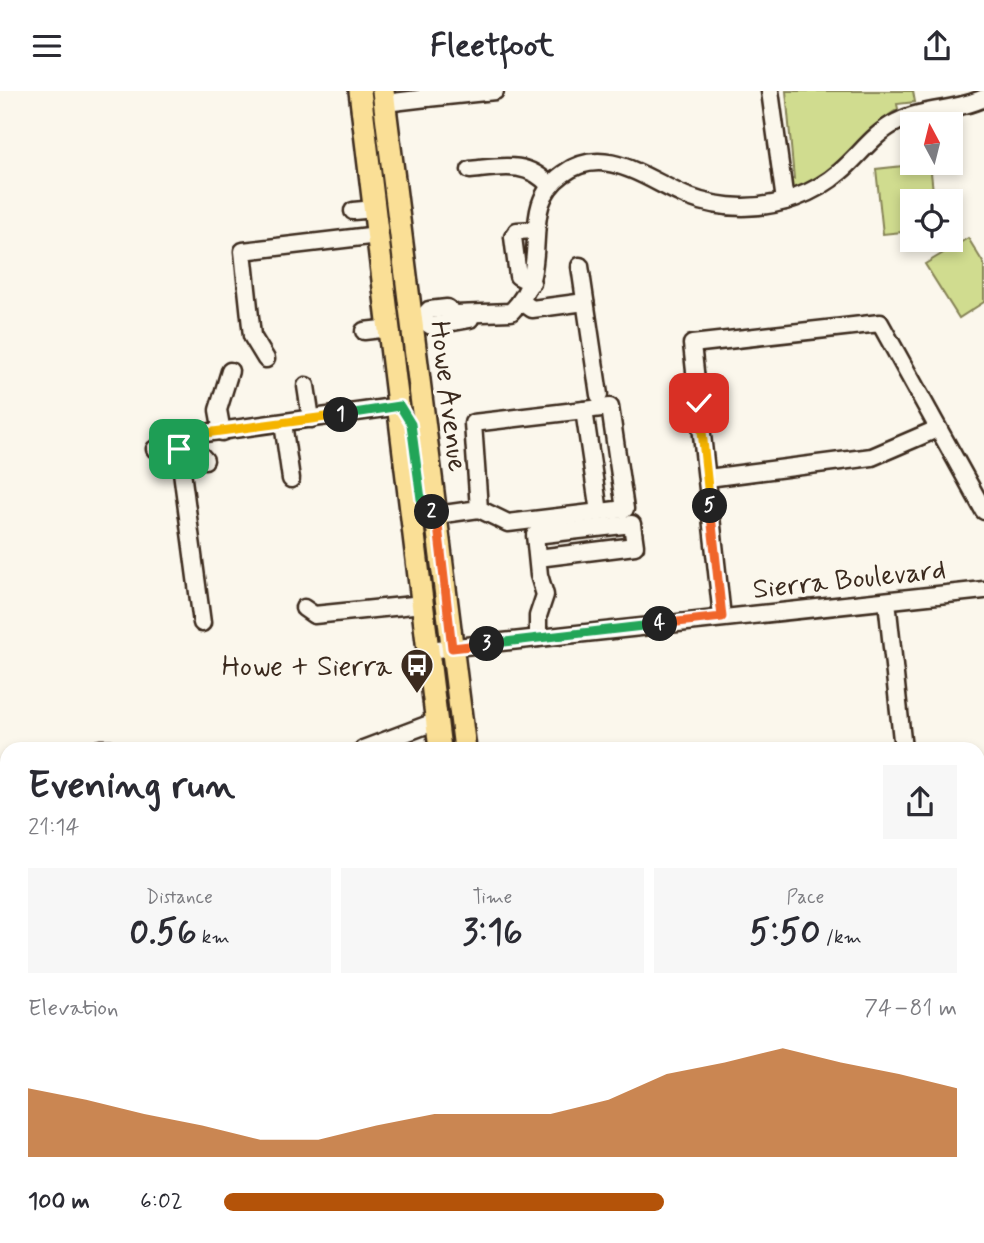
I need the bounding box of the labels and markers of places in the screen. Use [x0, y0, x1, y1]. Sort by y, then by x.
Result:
pin [669, 373, 729, 433]
pin: 1 [324, 397, 358, 433]
pin [149, 419, 209, 479]
pin: 5 [692, 489, 728, 523]
pin: 2 [414, 495, 450, 529]
pin: 4 [642, 607, 678, 641]
pin: 3 [470, 627, 504, 661]
bus stop icon: Howe + Sierra [398, 646, 436, 695]
place label: Howe + Sierra [222, 649, 392, 686]

